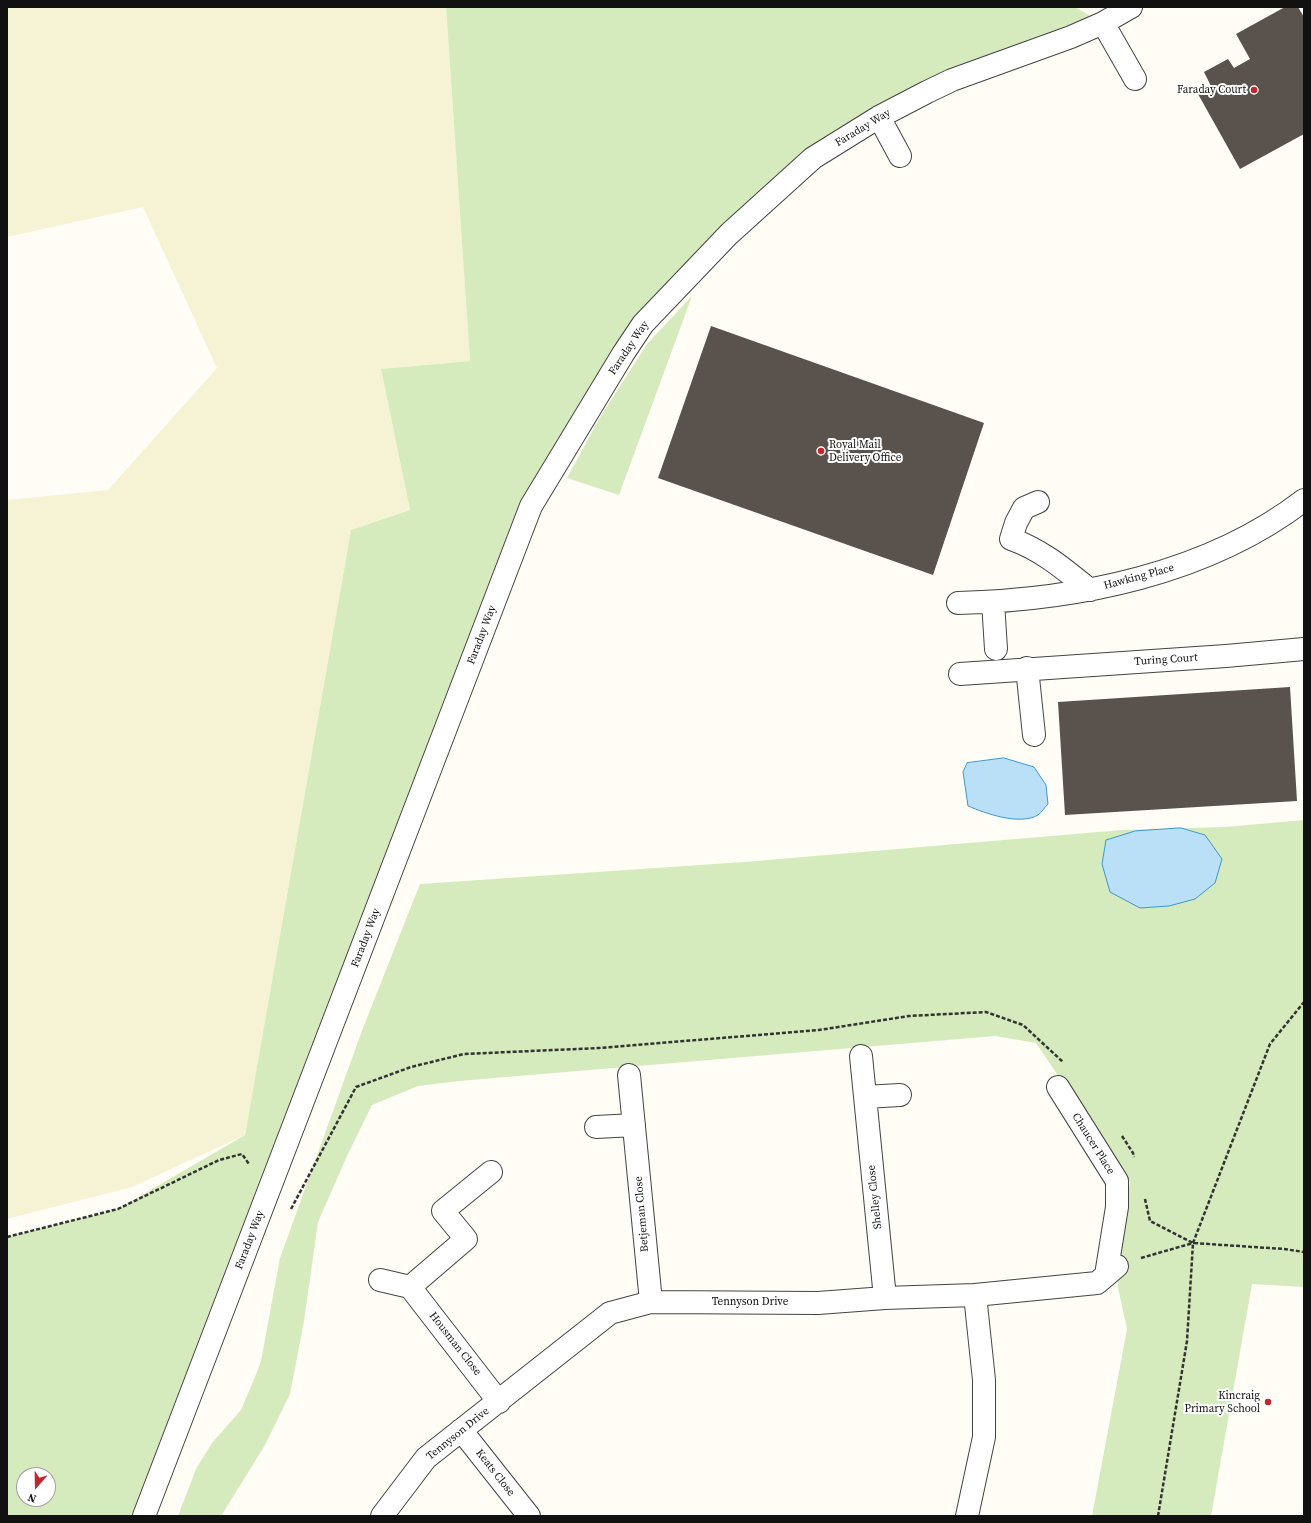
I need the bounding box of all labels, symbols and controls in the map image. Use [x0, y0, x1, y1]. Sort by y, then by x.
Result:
place label: Faraday Court [1177, 83, 1246, 97]
marker: Faraday Court [1249, 85, 1259, 95]
street label: Faraday Way [833, 106, 893, 150]
street label: Faraday Way [606, 318, 652, 378]
place label: Royal Mail Delivery Office [829, 438, 901, 464]
marker: Royal Mail Delivery Office [816, 446, 826, 456]
street label: Hawking Place [1102, 561, 1176, 593]
street label: Faraday Way [465, 604, 499, 666]
street label: Turing Court [1134, 651, 1198, 669]
street label: Faraday Way [349, 907, 383, 969]
street label: Chaucer Place [1069, 1111, 1117, 1177]
street label: Shelley Close [865, 1164, 885, 1230]
street label: Betjeman Close [632, 1176, 652, 1252]
street label: Faraday Way [233, 1209, 267, 1271]
street label: Tennyson Drive [712, 1295, 788, 1309]
street label: Housman Close [426, 1310, 484, 1378]
place label: Kincraig Primary School [1185, 1389, 1260, 1415]
marker: Kincraig Primary School [1263, 1397, 1273, 1407]
street label: Tennyson Drive [424, 1405, 492, 1463]
street label: Keats Close [473, 1447, 517, 1499]
north arrow [16, 1467, 56, 1507]
text: N [26, 1489, 38, 1506]

